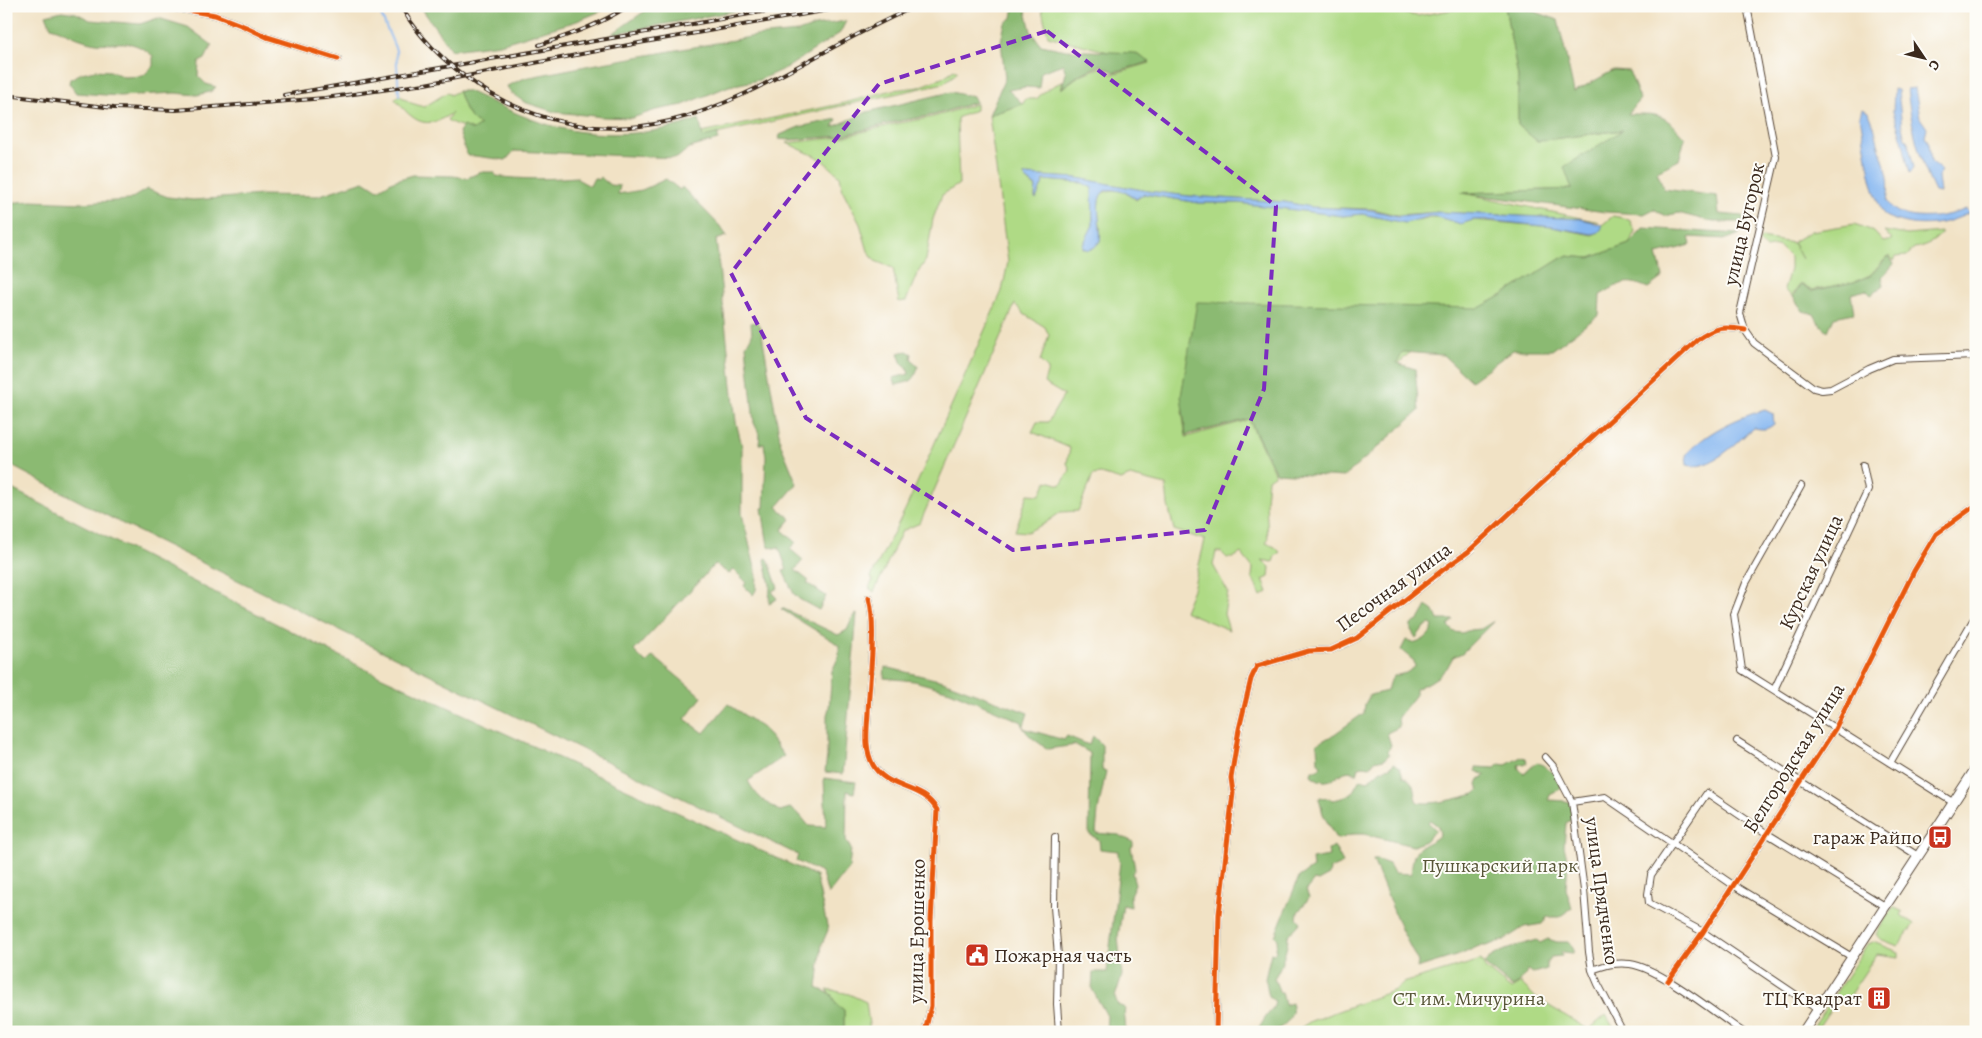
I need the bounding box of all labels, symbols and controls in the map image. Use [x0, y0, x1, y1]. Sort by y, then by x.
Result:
north arrow [1900, 32, 1950, 82]
text: С [1924, 56, 1944, 74]
street label: улица Бугорок [1717, 160, 1771, 289]
street label: Курская улица [1773, 509, 1850, 634]
street label: Песочная улица [1331, 536, 1458, 638]
street label: Белгородская улица [1737, 677, 1852, 838]
street label: улица Прядченко [1578, 814, 1626, 967]
place label: гараж Райпо [1813, 824, 1922, 851]
bus stop icon: гараж Райпо [1927, 824, 1953, 850]
park label: Пушкарский парк [1422, 852, 1578, 879]
street label: улица Ерошенко [902, 858, 932, 1005]
public building icon: Пожарная часть [964, 942, 990, 968]
place label: Пожарная часть [994, 942, 1132, 969]
park label: СТ им. Мичурина [1393, 985, 1546, 1012]
place label: ТЦ Квадрат [1763, 985, 1862, 1012]
building icon: ТЦ Квадрат [1866, 985, 1892, 1011]

